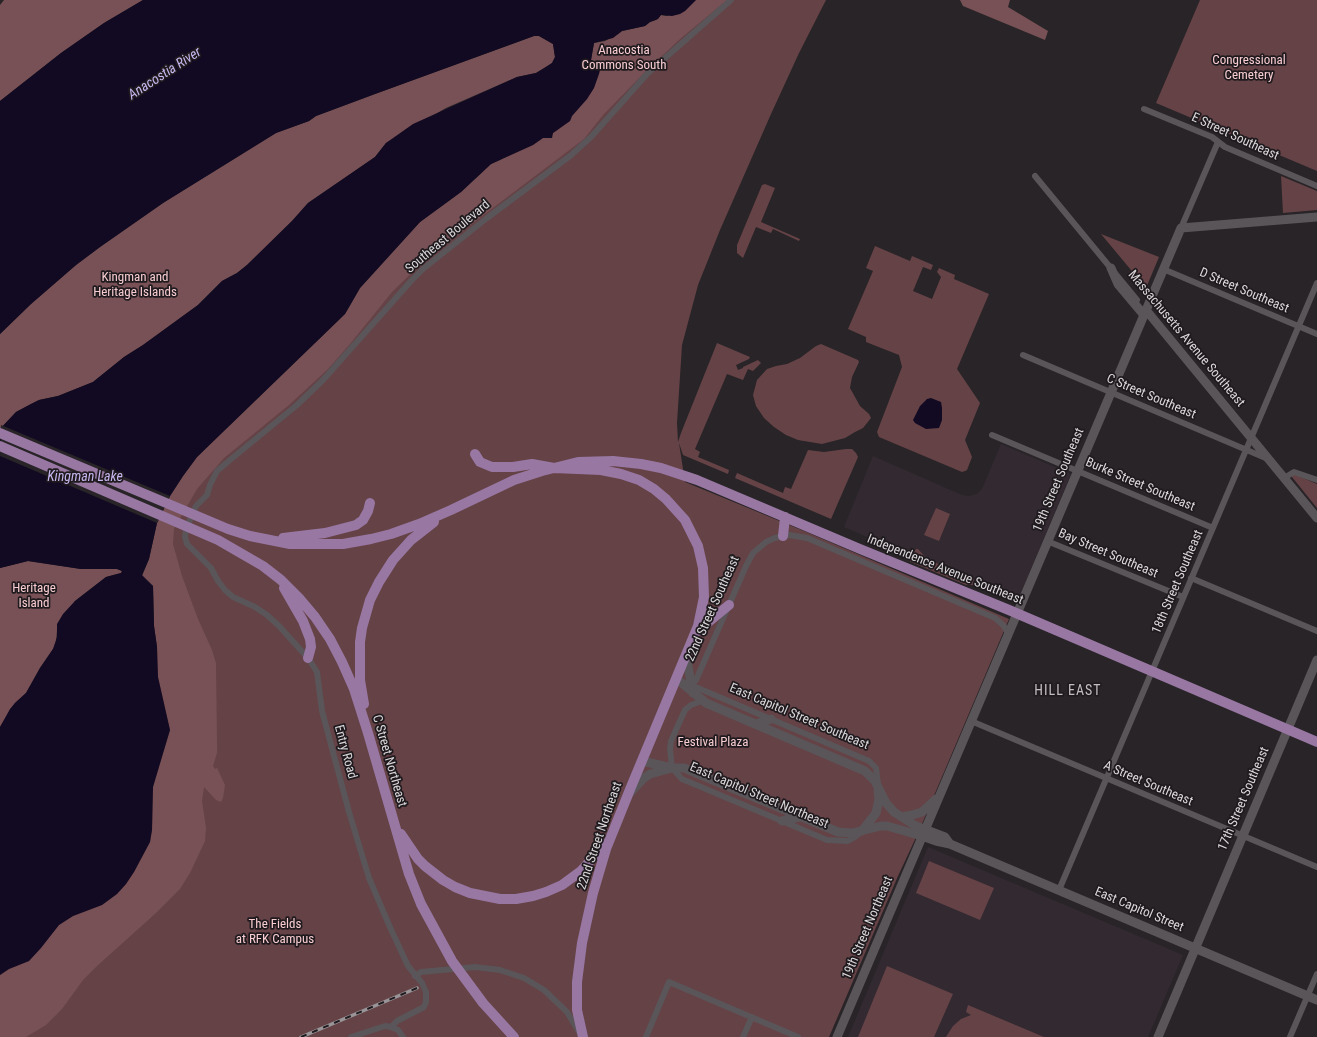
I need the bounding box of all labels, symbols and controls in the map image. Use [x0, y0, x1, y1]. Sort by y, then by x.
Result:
park label: Anacostia Commons South [582, 43, 666, 74]
water label: Anacostia River [125, 44, 205, 104]
park label: Congressional Cemetery [1212, 53, 1286, 84]
street label: E Street Southeast [1189, 110, 1281, 164]
street label: Southeast Boulevard [403, 197, 493, 277]
street label: D Street Southeast [1197, 265, 1291, 317]
street label: Massachusetts Avenue Southeast [1124, 268, 1248, 410]
park label: Kingman and Heritage Islands [93, 270, 177, 301]
street label: C Street Southeast [1104, 371, 1198, 423]
street label: 19th Street Southeast [1030, 426, 1088, 534]
street label: Burke Street Southeast [1083, 455, 1197, 515]
water label: Kingman Lake [47, 469, 123, 485]
street label: Bay Street Southeast [1056, 526, 1160, 582]
street label: 18th Street Southeast [1149, 528, 1207, 636]
street label: Independence Avenue Southeast [865, 531, 1025, 609]
street label: 22nd Street Southeast [683, 554, 743, 664]
park label: Heritage Island [12, 581, 56, 612]
street label: East Capitol Street Southeast [727, 681, 871, 753]
district label: HILL EAST [1034, 683, 1102, 699]
street label: C Street Northeast [368, 713, 410, 809]
street label: Entry Road [330, 723, 360, 781]
park label: Festival Plaza [678, 735, 748, 751]
street label: 17th Street Southeast [1215, 745, 1273, 853]
street label: A Street Southeast [1101, 758, 1195, 810]
street label: East Capitol Street Northeast [687, 760, 831, 832]
street label: 22nd Street Northeast [574, 780, 626, 892]
street label: 19th Street Northeast [839, 874, 897, 982]
street label: East Capitol Street [1092, 884, 1186, 936]
park label: The Fields at RFK Campus [236, 917, 314, 948]

